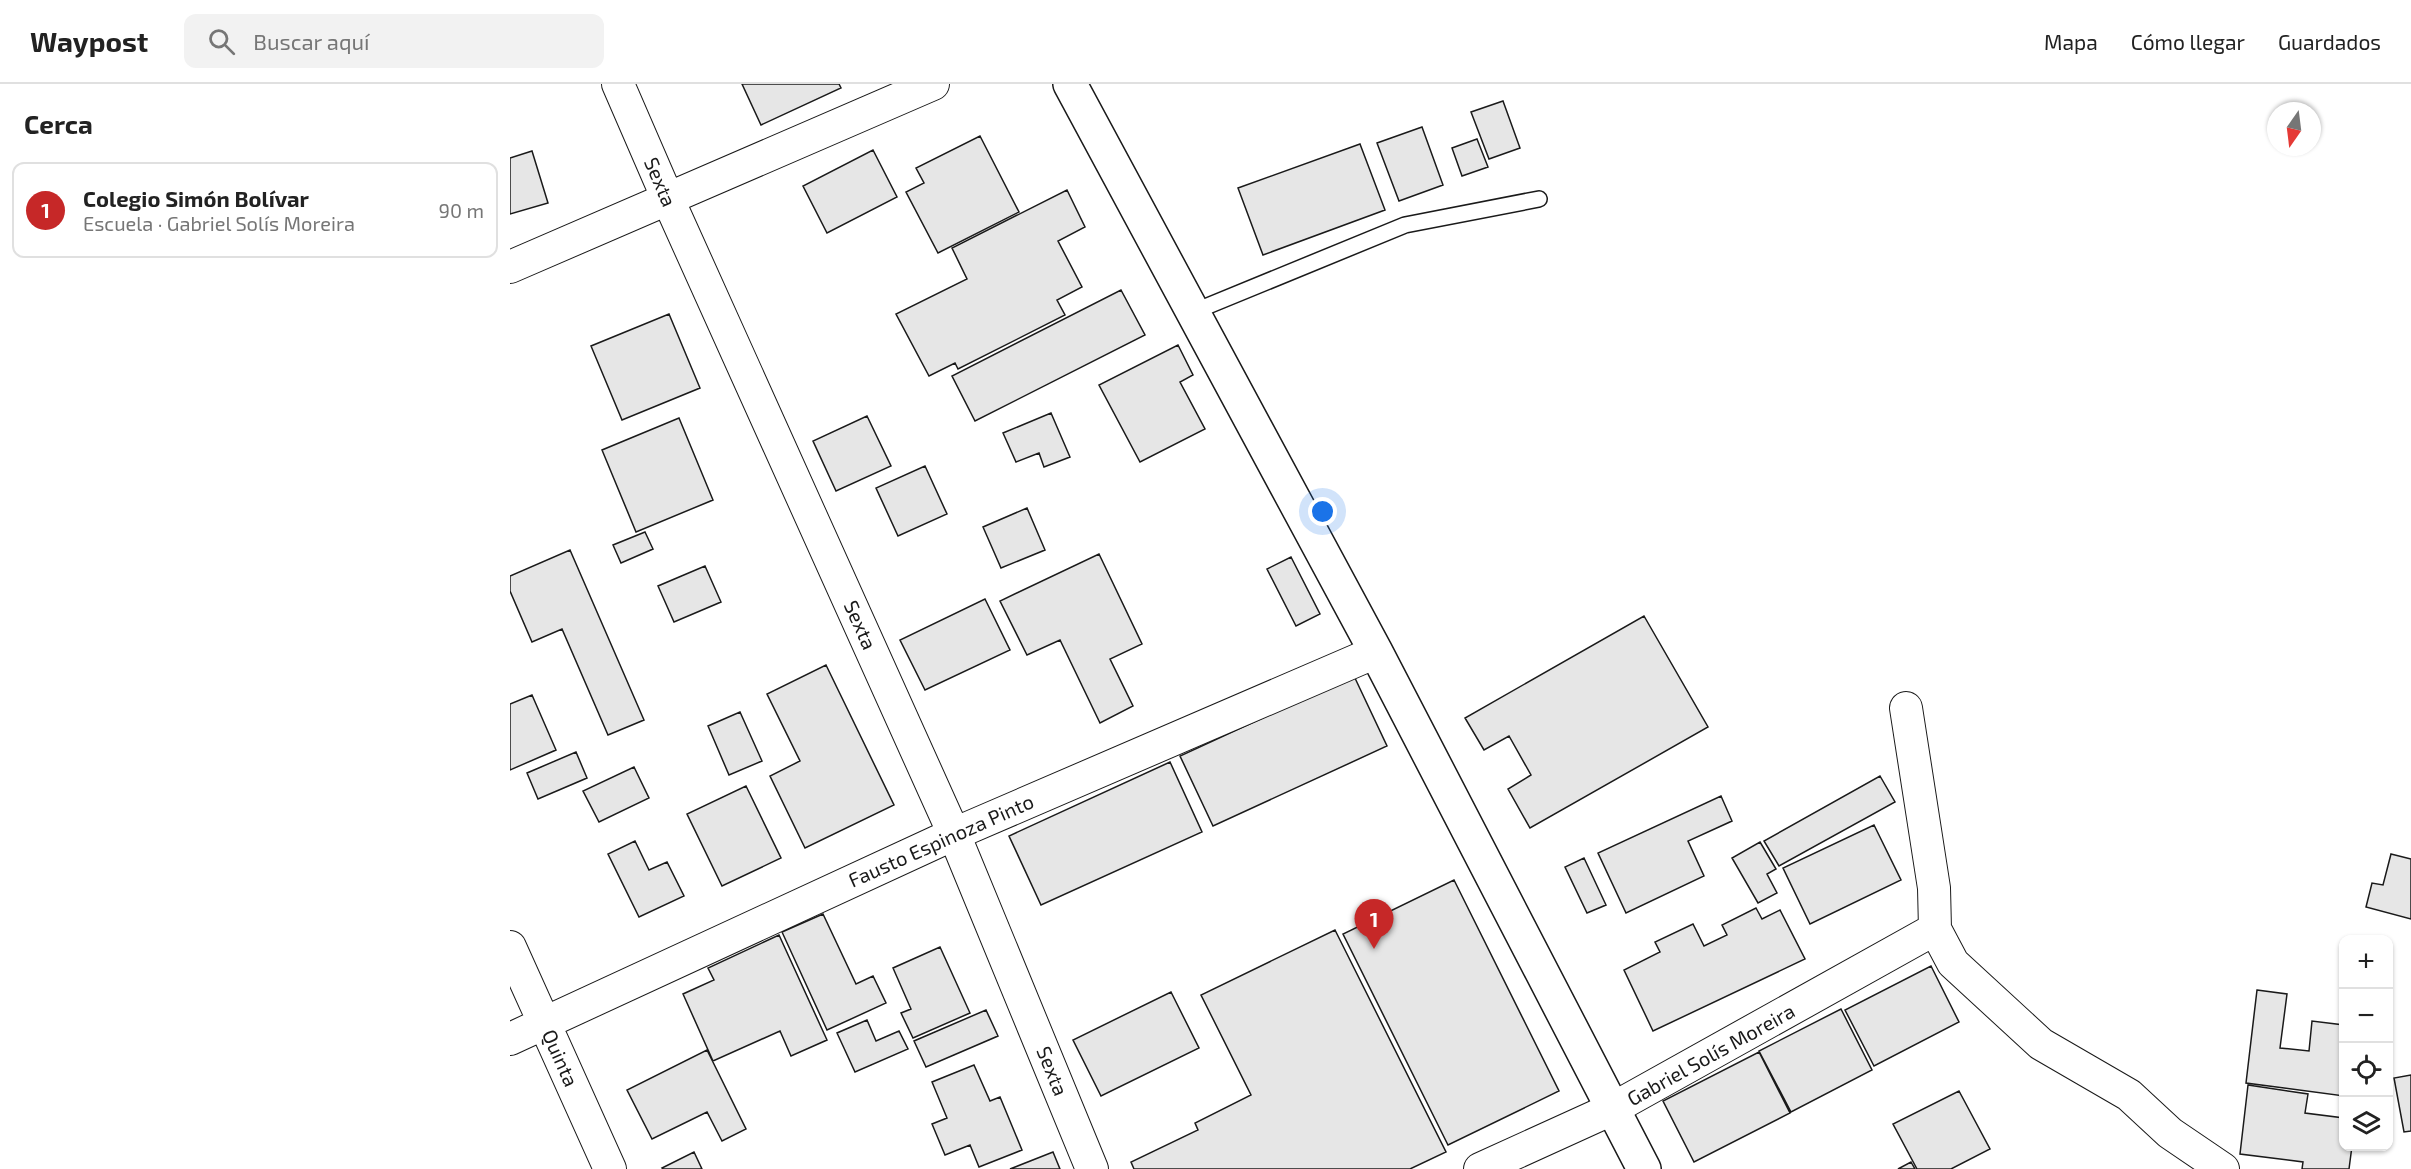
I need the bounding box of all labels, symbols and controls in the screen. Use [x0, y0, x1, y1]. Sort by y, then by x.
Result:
search box [184, 14, 604, 68]
text: Waypost [30, 24, 148, 58]
icon: search [205, 25, 238, 58]
text: Buscar aquí [253, 28, 369, 54]
text: Mapa [2044, 29, 2098, 54]
text: Cómo llegar [2131, 29, 2245, 54]
text: Guardados [2278, 29, 2381, 54]
north arrow [2267, 102, 2321, 156]
text: Cerca [24, 108, 93, 139]
street label: Sexta [640, 153, 682, 210]
text: Colegio Simón Bolívar [83, 185, 309, 211]
text: 1 [41, 198, 50, 222]
text: 90 m [439, 198, 484, 222]
text: Escuela · Gabriel Solís Moreira [83, 211, 355, 235]
your location [1308, 497, 1337, 526]
street label: Sexta [840, 596, 882, 653]
street label: Fausto Espinoza Pinto [844, 788, 1037, 892]
pin: 1 [1354, 900, 1394, 949]
map controls [2339, 935, 2393, 1151]
button: + [2339, 935, 2393, 989]
button: − [2339, 989, 2393, 1043]
street label: Gabriel Solís Moreira [1622, 998, 1799, 1110]
street label: Quinta [538, 1025, 584, 1090]
street label: Sexta [1032, 1042, 1074, 1099]
button: locate [2339, 1043, 2393, 1097]
button: layers [2339, 1097, 2393, 1151]

